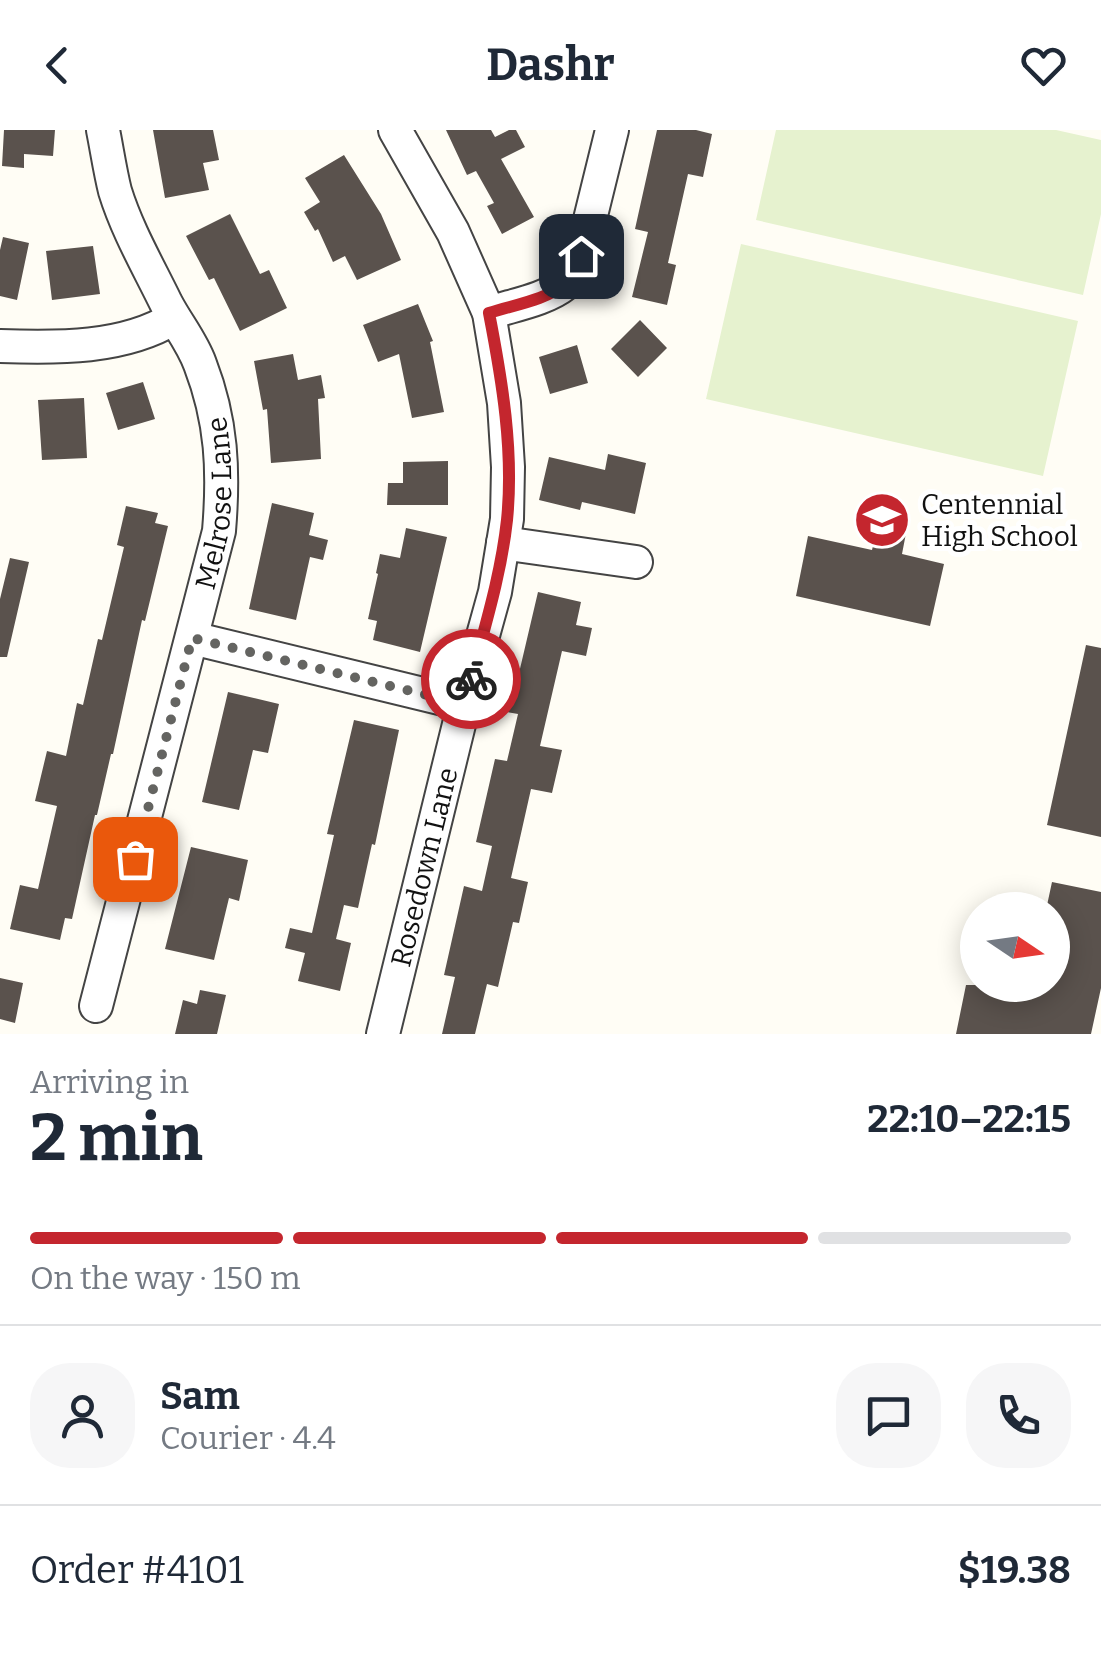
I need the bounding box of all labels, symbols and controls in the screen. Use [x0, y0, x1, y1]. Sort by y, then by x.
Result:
icon: back [30, 38, 85, 93]
text: Dashr [486, 38, 615, 92]
icon: heart [1016, 38, 1071, 93]
pin [539, 214, 624, 299]
icon: home [554, 229, 609, 284]
street label: Melrose Lane [188, 415, 238, 593]
place label: Centennial High School [921, 488, 1078, 553]
school or university icon: Centennial High School [852, 490, 912, 550]
courier [421, 629, 521, 729]
icon: bike [444, 652, 499, 707]
street label: Rosedown Lane [384, 764, 464, 970]
pin [93, 817, 178, 902]
icon: bag [108, 832, 163, 887]
north arrow [960, 892, 1070, 1002]
map controls [960, 892, 1070, 1002]
text: Arriving in [30, 1063, 189, 1101]
text: 22:10–22:15 [867, 1096, 1071, 1142]
text: 2 min [30, 1099, 203, 1177]
text: On the way · 150 m [30, 1259, 301, 1297]
button: person [30, 1363, 135, 1468]
button: chat [836, 1363, 941, 1468]
button: phone [966, 1363, 1071, 1468]
text: Sam [160, 1373, 240, 1419]
text: Courier · 4.4 [160, 1419, 336, 1457]
text: Order #4101 [30, 1547, 244, 1593]
text: $19.38 [958, 1547, 1071, 1593]

